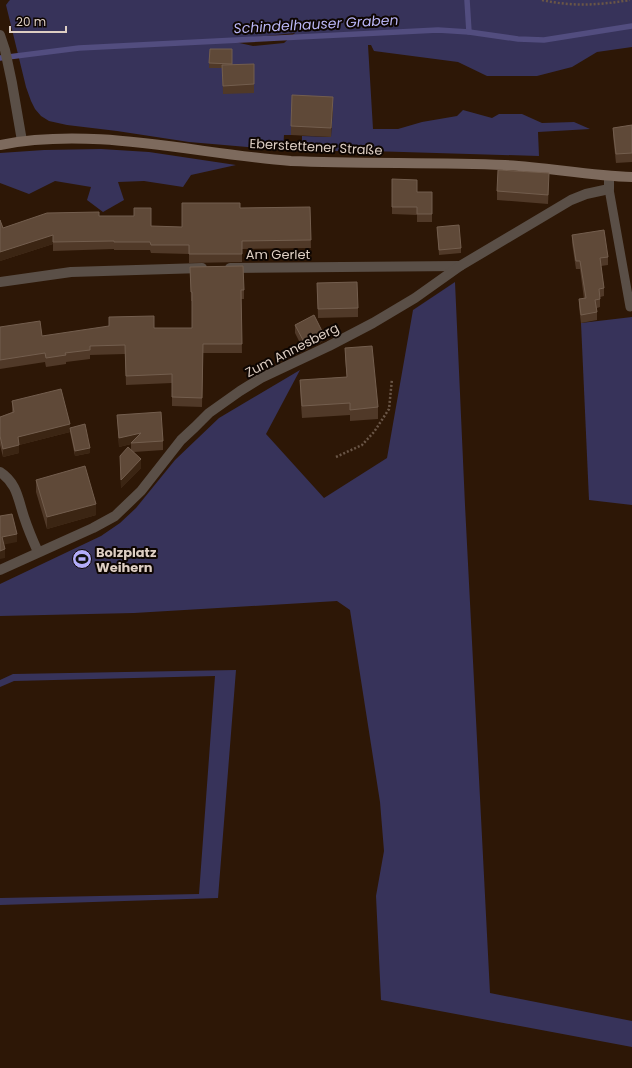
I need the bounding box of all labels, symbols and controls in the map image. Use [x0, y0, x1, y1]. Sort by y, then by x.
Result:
scale bar [10, 8, 66, 34]
water label: Schindelhauser Graben [233, 10, 399, 38]
text: 20 m [16, 13, 46, 30]
street label: Eberstettener Straße [249, 134, 383, 160]
street label: Am Gerlet [246, 245, 311, 264]
street label: Zum Annesberg [242, 318, 342, 382]
place label: Bolzplatz Weihern [96, 543, 157, 577]
sports icon: Bolzplatz Weihern [71, 548, 93, 570]

